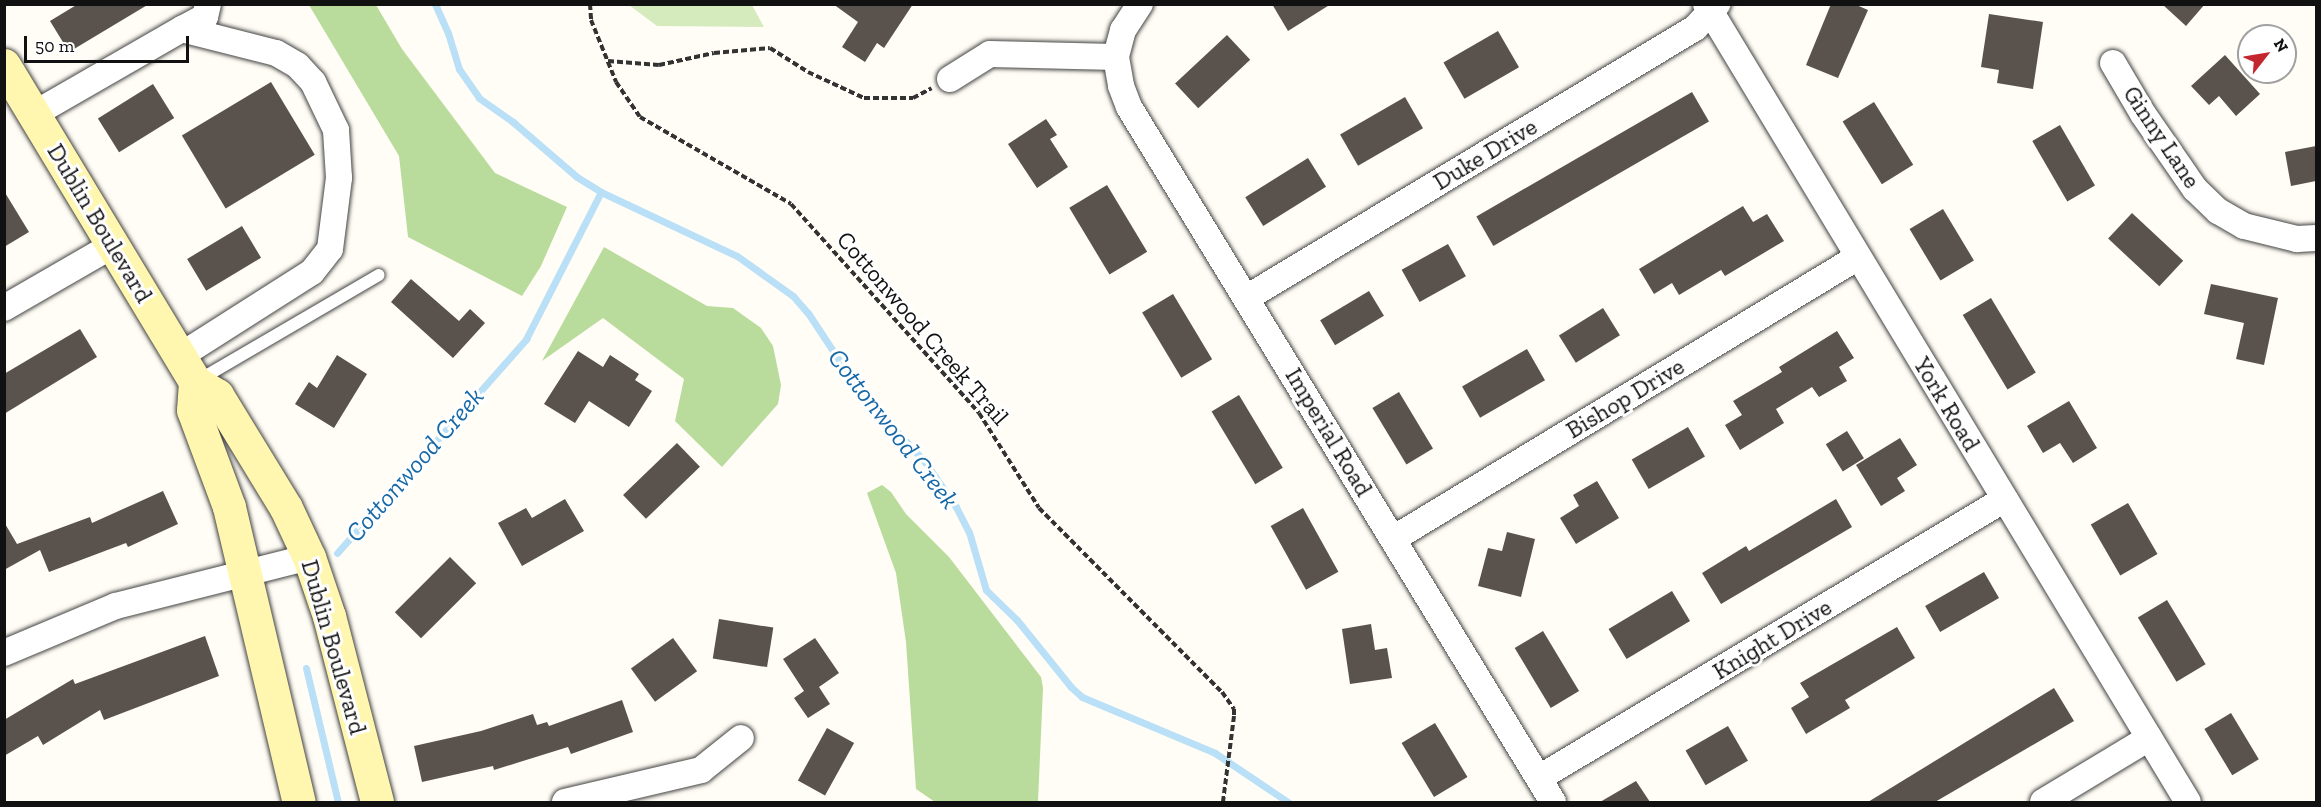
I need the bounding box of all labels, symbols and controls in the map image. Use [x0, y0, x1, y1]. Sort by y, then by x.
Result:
scale bar [27, 24, 192, 62]
north arrow [2237, 24, 2297, 84]
text: 50 m [35, 35, 74, 57]
text: N [2270, 35, 2292, 56]
street label: Ginny Lane [2117, 80, 2207, 194]
street label: Duke Drive [1428, 112, 1542, 196]
street label: Dublin Boulevard [41, 138, 159, 308]
street label: Cottonwood Creek Trail [831, 225, 1015, 431]
water label: Cottonwood Creek [821, 343, 965, 515]
street label: Bishop Drive [1561, 352, 1689, 444]
street label: York Road [1908, 352, 1986, 456]
street label: Imperial Road [1279, 363, 1379, 501]
water label: Cottonwood Creek [339, 381, 491, 549]
street label: Dublin Boulevard [295, 556, 373, 738]
street label: Knight Drive [1707, 592, 1837, 686]

